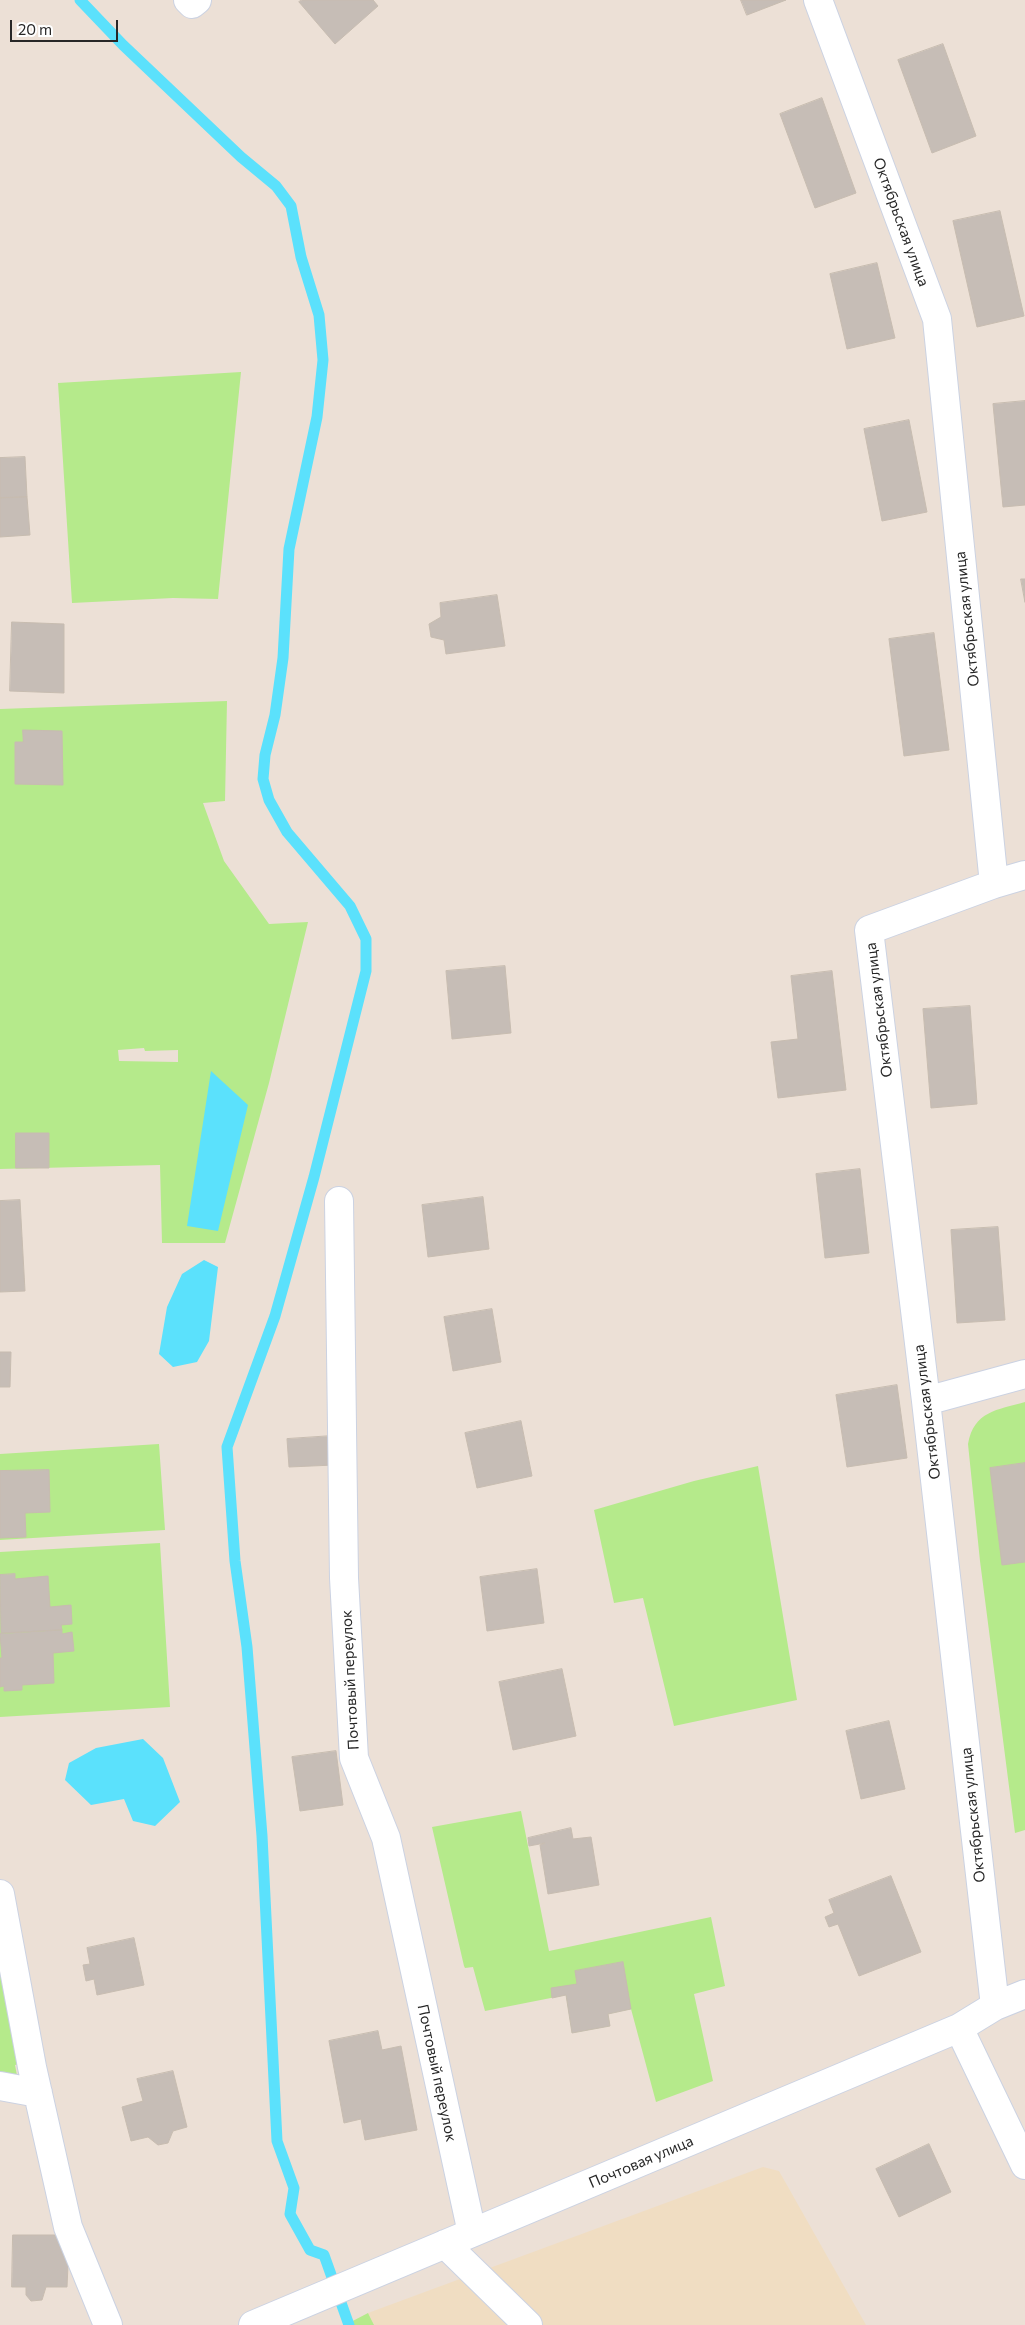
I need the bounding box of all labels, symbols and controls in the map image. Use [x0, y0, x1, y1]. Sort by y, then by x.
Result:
scale bar [12, 10, 120, 42]
text: 20 m [18, 20, 52, 38]
street label: Октябрьская улица [869, 155, 933, 289]
street label: Октябрьская улица [951, 551, 983, 687]
street label: Октябрьская улица [862, 942, 896, 1078]
street label: Октябрьская улица [910, 1344, 944, 1480]
street label: Почтовый переулок [337, 1610, 363, 1750]
street label: Октябрьская улица [957, 1747, 989, 1883]
street label: Почтовый переулок [414, 2003, 460, 2143]
street label: Почтовая улица [586, 2132, 696, 2192]

